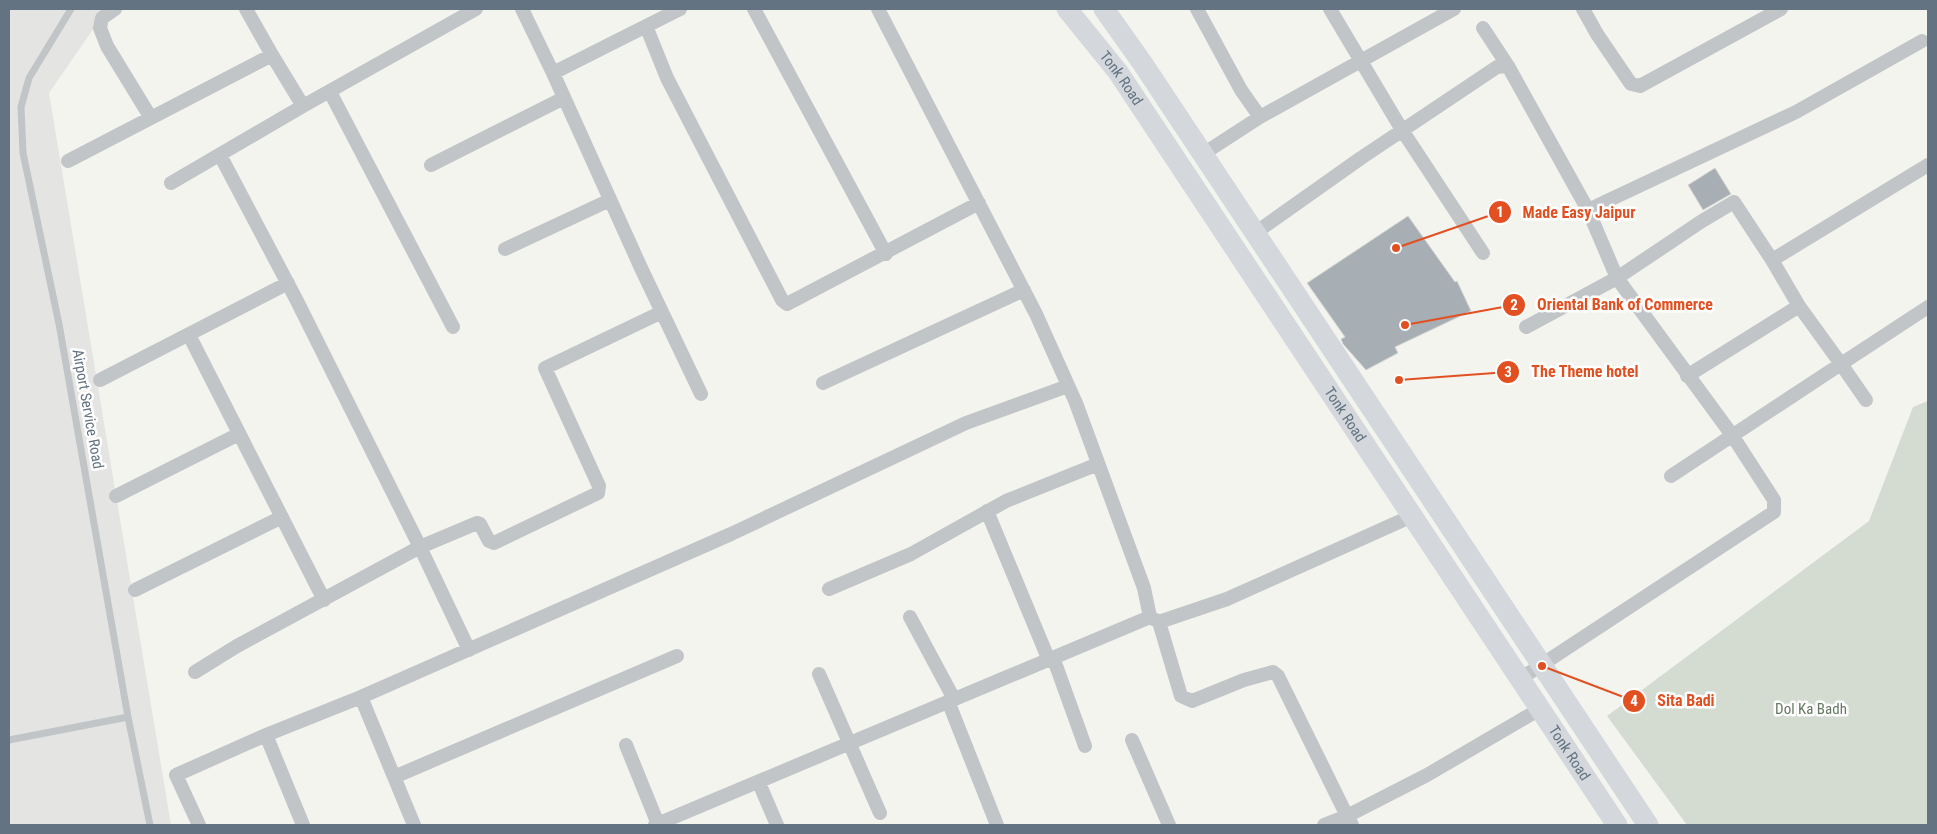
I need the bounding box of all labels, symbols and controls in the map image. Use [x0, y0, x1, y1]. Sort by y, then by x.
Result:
street label: Tonk Road [1096, 48, 1147, 109]
callout: Made Easy Jaipur [1487, 196, 1645, 227]
text: 1 [1496, 203, 1504, 221]
text: Made Easy Jaipur [1523, 203, 1635, 222]
callout: Oriental Bank of Commerce [1502, 289, 1723, 320]
text: Oriental Bank of Commerce [1537, 295, 1713, 314]
text: 2 [1510, 296, 1518, 314]
street label: Airport Service Road [69, 348, 107, 470]
callout: The Theme hotel [1496, 356, 1649, 387]
text: The Theme hotel [1531, 362, 1639, 381]
text: 3 [1504, 363, 1512, 381]
street label: Tonk Road [1320, 384, 1370, 445]
callout: Sita Badi [1622, 685, 1724, 716]
text: Sita Badi [1657, 691, 1715, 710]
text: 4 [1630, 692, 1638, 710]
park label: Dol Ka Badh [1775, 700, 1847, 718]
street label: Tonk Road [1545, 722, 1594, 784]

